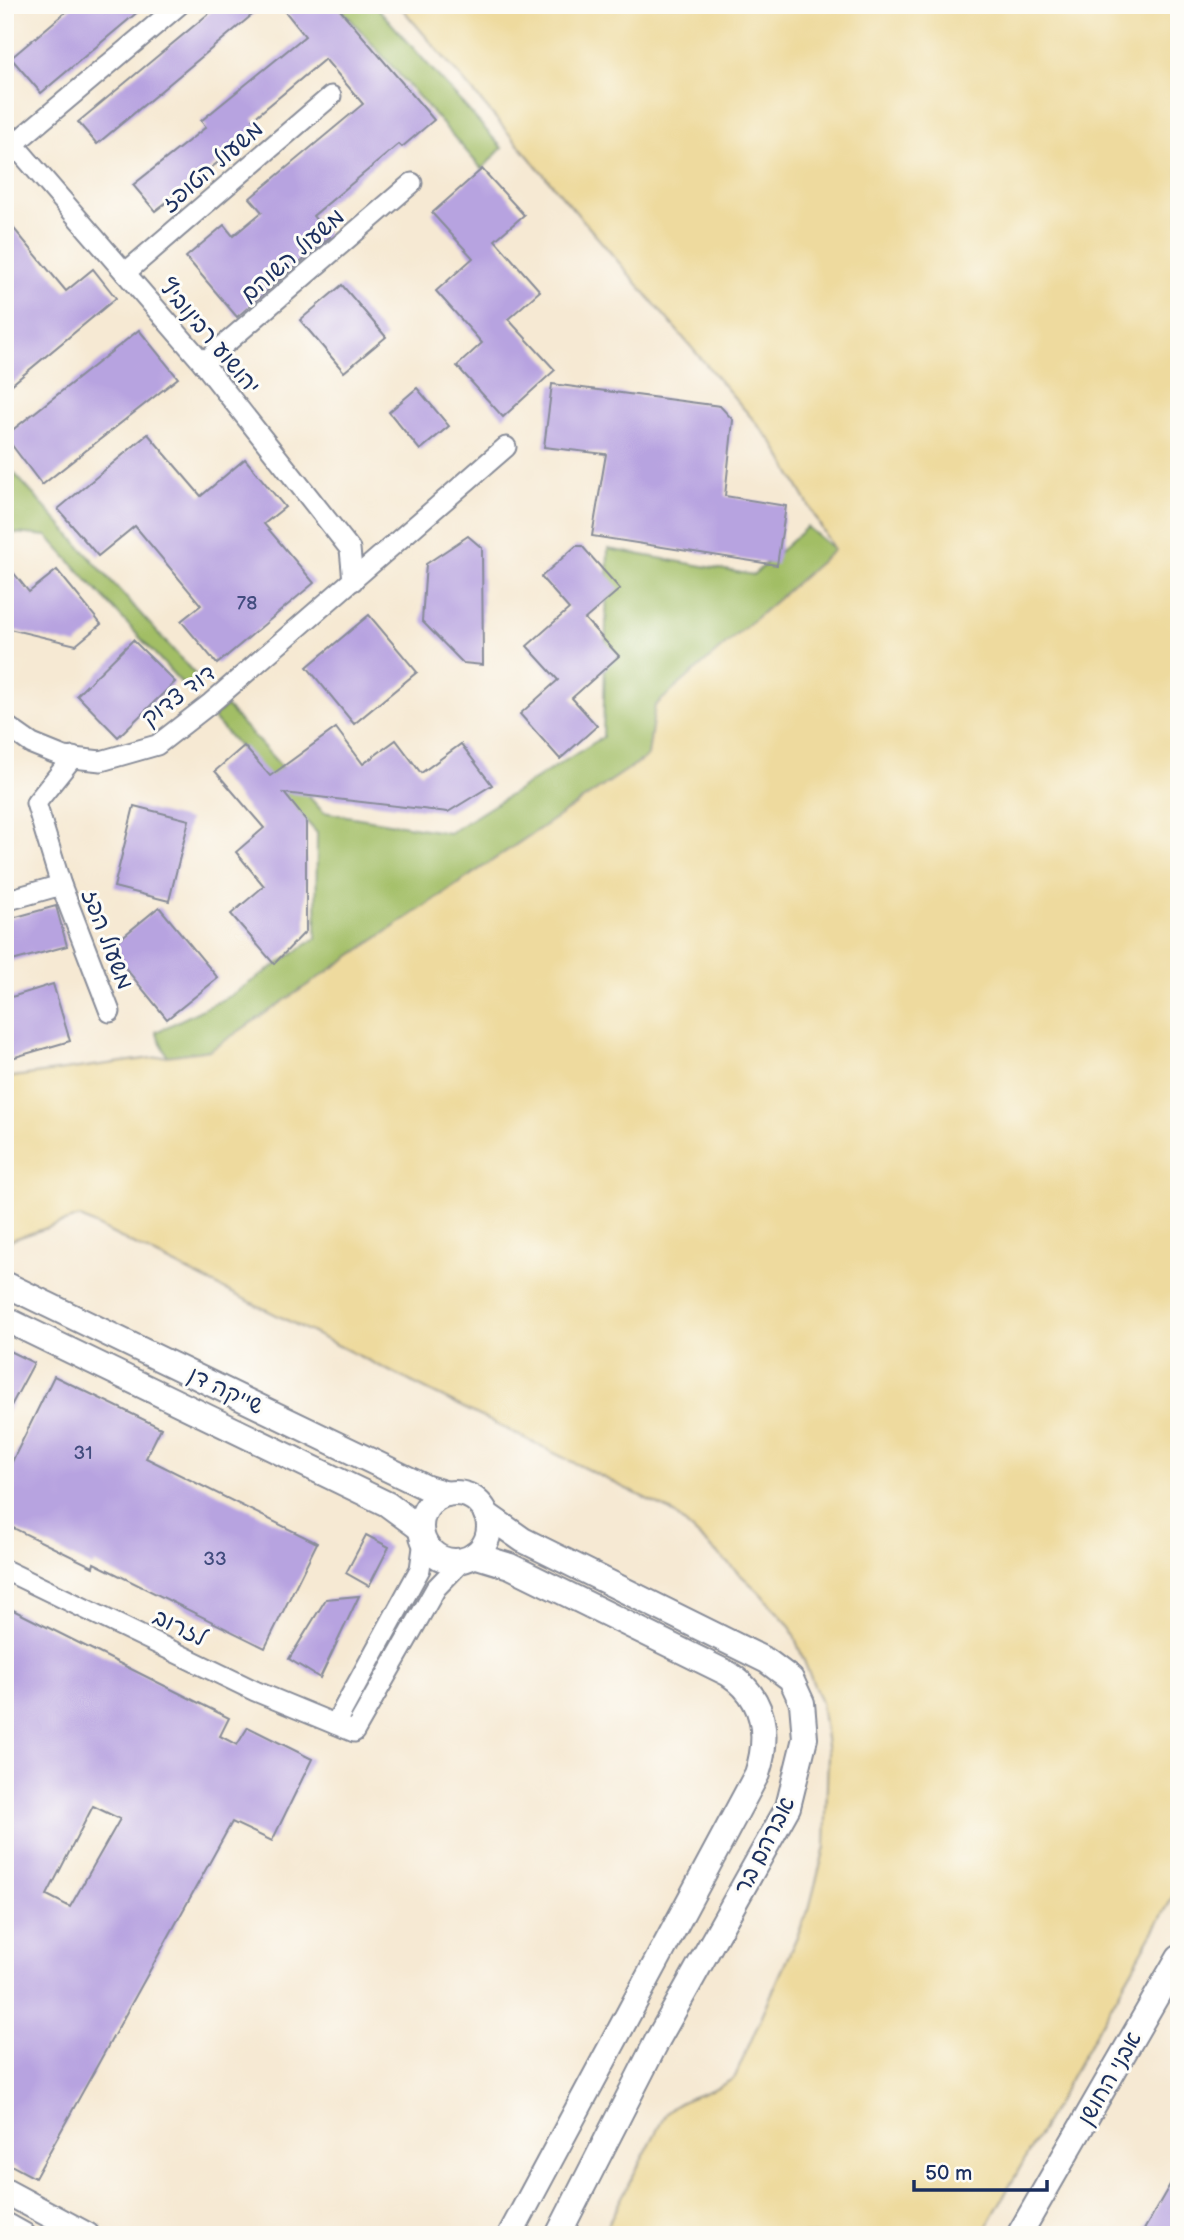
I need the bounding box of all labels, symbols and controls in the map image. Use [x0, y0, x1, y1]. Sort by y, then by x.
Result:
street label: משעול הטופז [156, 115, 269, 218]
street label: משעול השוהם [235, 203, 350, 309]
street label: יהושוע רבינוביץ [153, 273, 266, 400]
house number: 78 [237, 592, 257, 615]
street label: דוד צדוק [136, 659, 221, 733]
street label: משעול הפז [75, 885, 139, 994]
street label: שייקה דן [183, 1361, 268, 1421]
house number: 31 [73, 1442, 93, 1465]
house number: 33 [203, 1548, 227, 1571]
street label: לזרוב [148, 1603, 212, 1653]
street label: אברהם בר [728, 1792, 801, 1899]
street label: אבני החושן [1072, 2027, 1148, 2130]
scale bar [914, 2149, 1048, 2193]
text: 50 m [925, 2161, 972, 2186]

